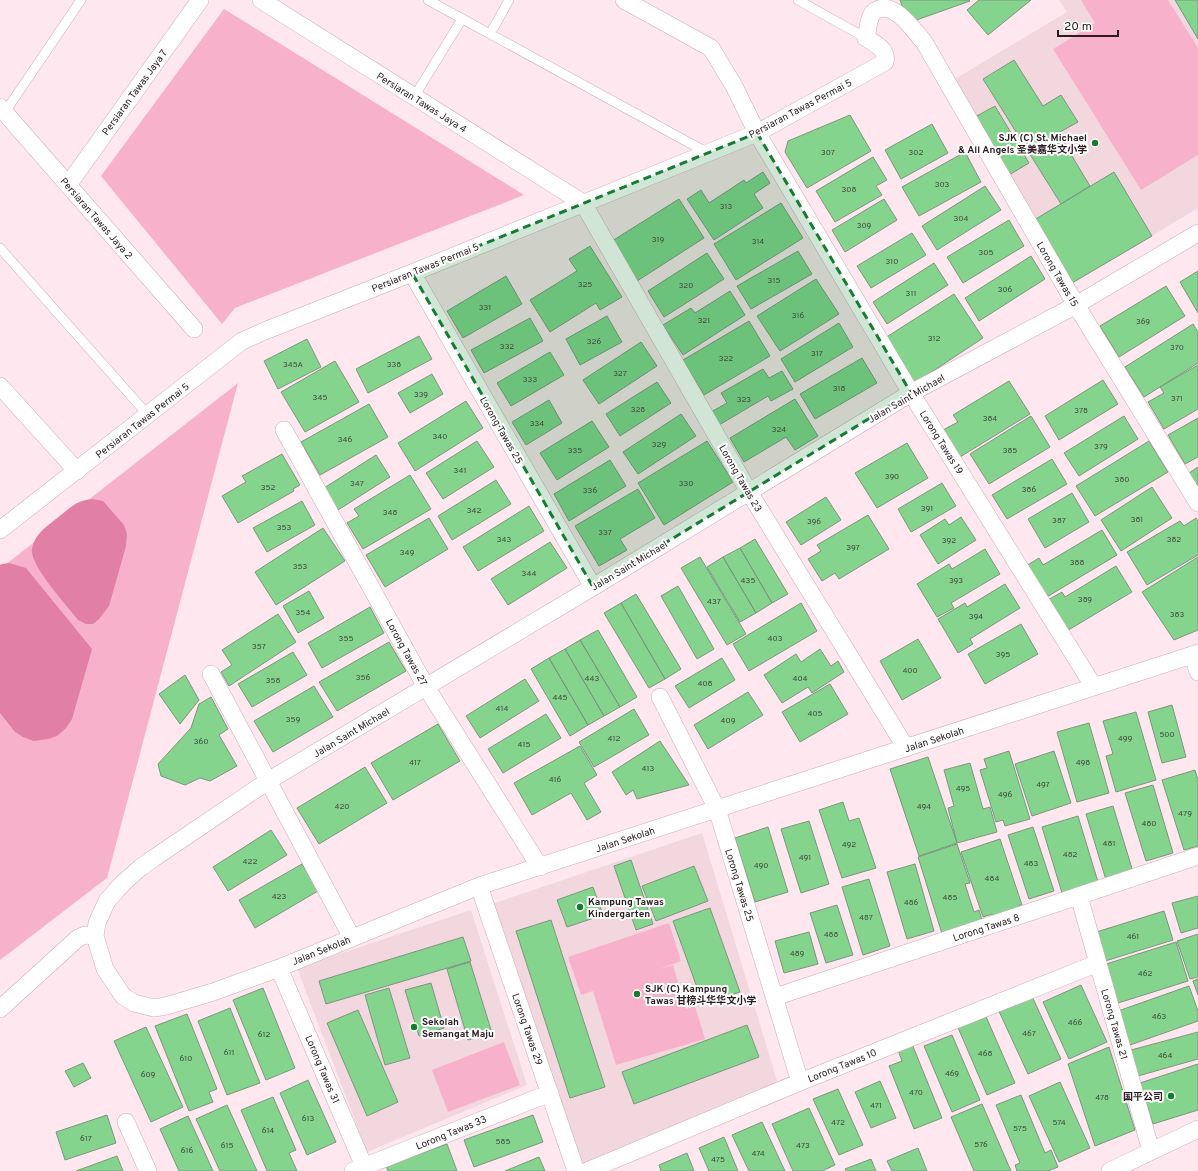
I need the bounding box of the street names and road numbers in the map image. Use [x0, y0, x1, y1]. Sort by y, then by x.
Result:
street label: Persiaran Tawas Jaya 7 [100, 47, 171, 138]
street label: Persiaran Tawas Jaya 4 [374, 70, 469, 136]
street label: Persiaran Tawas Permai 5 [747, 77, 855, 142]
street label: Persiaran Tawas Jaya 2 [57, 175, 135, 263]
street label: Lorong Tawas 15 [1033, 240, 1081, 310]
street label: Persiaran Tawas Permai 5 [370, 241, 481, 296]
street label: Jalan Saint Michael [866, 372, 948, 427]
street label: Persiaran Tawas Permai 5 [94, 381, 192, 462]
street label: Lorong Tawas 25 [476, 395, 525, 467]
street label: Lorong Tawas 19 [916, 408, 966, 477]
street label: Lorong Tawas 23 [715, 443, 764, 515]
street label: Jalan Saint Michael [589, 538, 670, 594]
street label: Lorong Tawas 27 [382, 617, 429, 688]
street label: Jalan Saint Michael [311, 705, 392, 761]
street label: Jalan Sekolah [903, 725, 966, 756]
street label: Jalan Sekolah [594, 825, 657, 856]
street label: Lorong Tawas 25 [721, 847, 756, 924]
street label: Lorong Tawas 8 [951, 912, 1021, 945]
street label: Jalan Sekolah [290, 934, 353, 969]
street label: Lorong Tawas 21 [1097, 987, 1130, 1061]
street label: Lorong Tawas 29 [508, 992, 545, 1067]
street label: Lorong Tawas 31 [301, 1033, 342, 1106]
street label: Lorong Tawas 10 [806, 1047, 879, 1086]
street label: Lorong Tawas 33 [414, 1113, 489, 1154]

